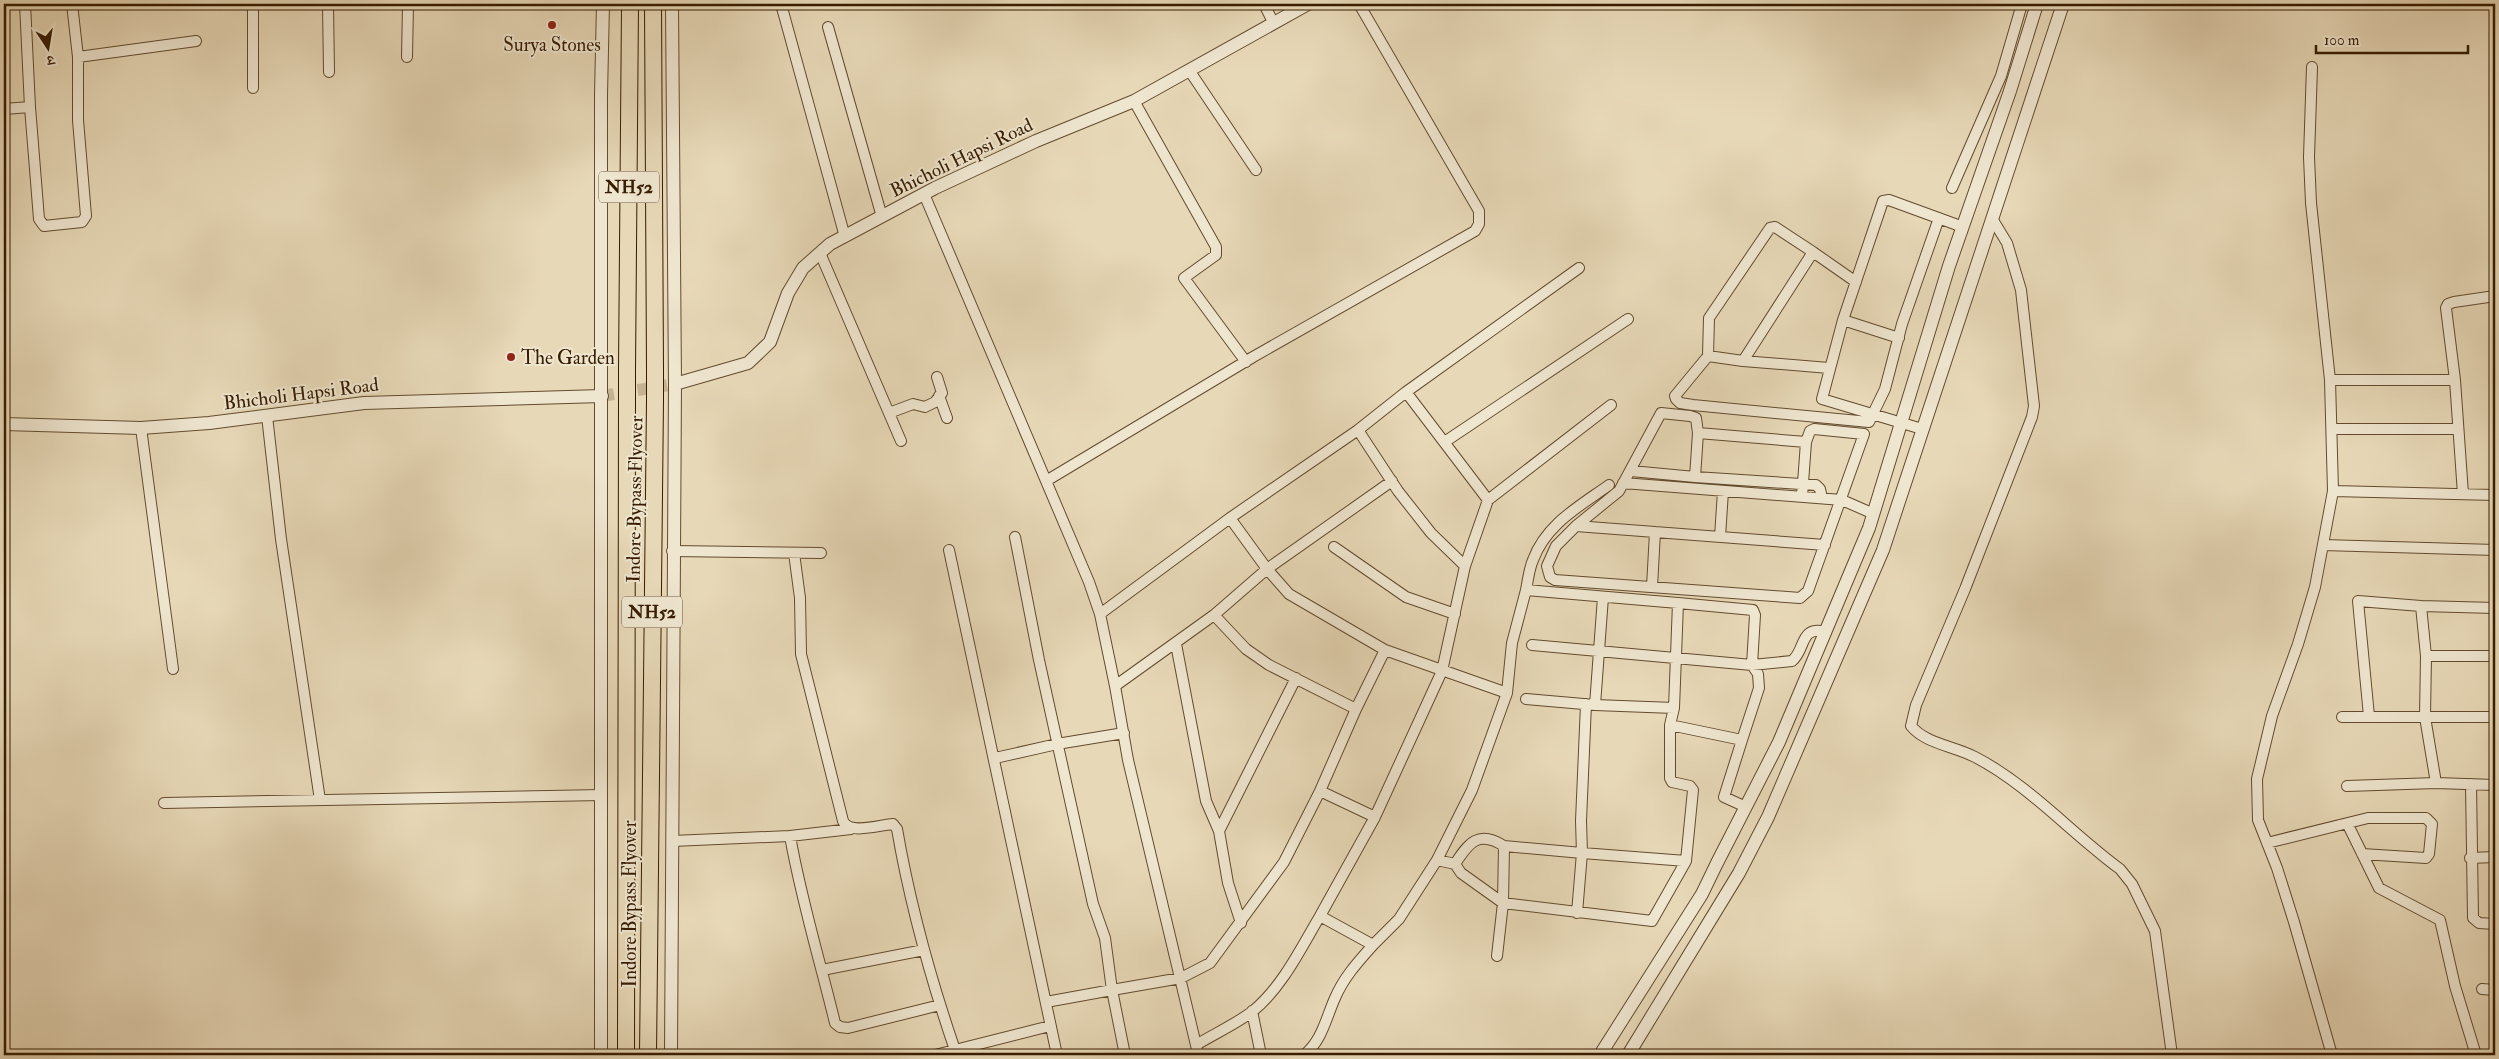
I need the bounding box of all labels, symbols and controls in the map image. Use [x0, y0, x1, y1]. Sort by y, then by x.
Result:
marker: Surya Stones [546, 19, 558, 31]
north arrow [22, 22, 72, 72]
scale bar [2316, 22, 2469, 54]
text: 100 m [2324, 31, 2360, 50]
place label: Surya Stones [503, 33, 601, 57]
text: उ [44, 51, 57, 69]
street label: Bhicholi Hapsi Road [886, 113, 1038, 204]
road number: NH52 [599, 172, 659, 202]
place label: The Garden [521, 346, 615, 370]
marker: The Garden [505, 351, 517, 363]
street label: Bhicholi Hapsi Road [222, 372, 381, 416]
street label: Indore Bypass Flyover [622, 415, 649, 583]
road number: NH52 [622, 596, 682, 628]
street label: Indore Bypass Flyover [618, 820, 643, 988]

